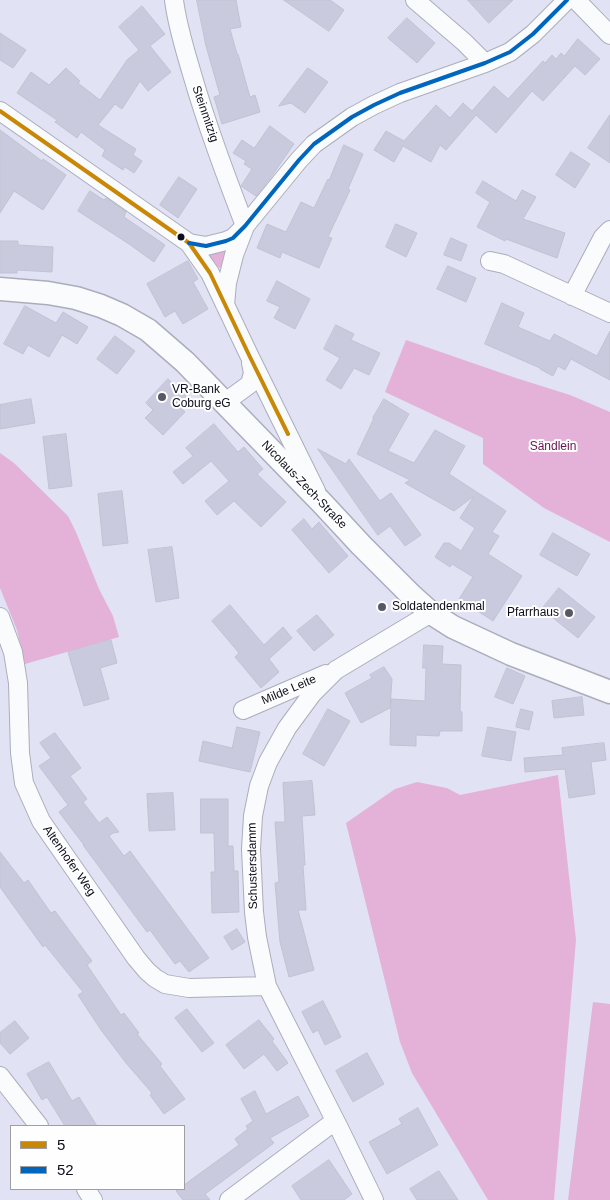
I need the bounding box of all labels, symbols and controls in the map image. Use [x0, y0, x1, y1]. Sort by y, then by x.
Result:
street label: Steinmitzig [189, 84, 221, 144]
unlabelled marker [176, 232, 186, 242]
place label: VR-Bank Coburg eG [172, 383, 231, 411]
marker: VR-Bank Coburg eG [156, 391, 168, 403]
street label: Nicolaus-Zech-Straße [258, 438, 350, 532]
park label: Sändlein [530, 440, 576, 454]
place label: Soldatendenkmal [392, 600, 485, 614]
marker: Soldatendenkmal [376, 601, 388, 613]
place label: Pfarrhaus [507, 606, 559, 620]
marker: Pfarrhaus [563, 607, 575, 619]
street label: Milde Leite [259, 672, 319, 708]
street label: Altenhofer Weg [39, 823, 99, 899]
street label: Schustersdamm [245, 823, 261, 909]
legend [10, 1125, 185, 1190]
text: 5 [57, 1136, 65, 1153]
text: 52 [57, 1161, 74, 1178]

